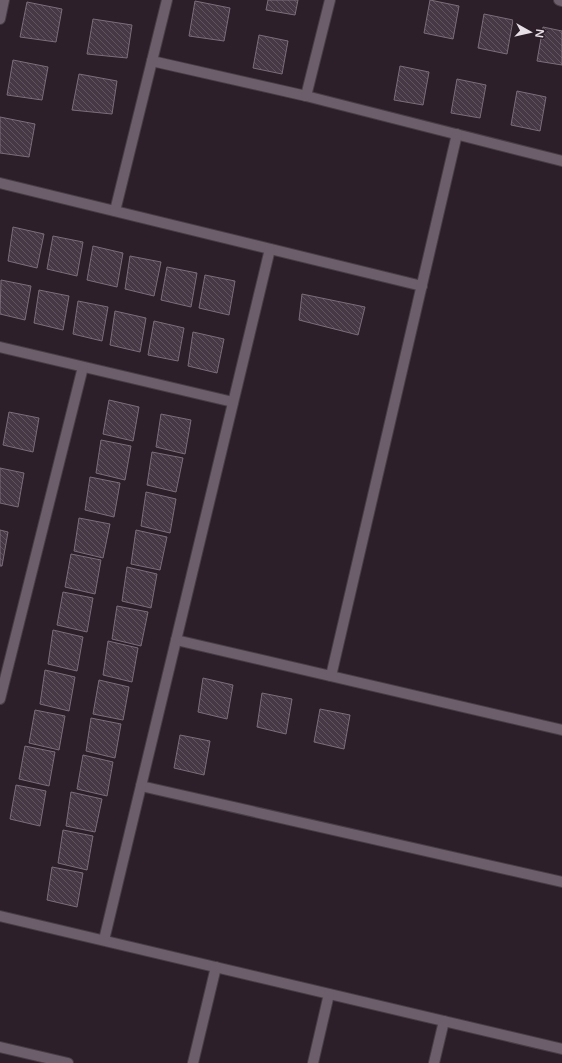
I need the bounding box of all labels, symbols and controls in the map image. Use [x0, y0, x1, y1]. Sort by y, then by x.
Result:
north arrow [510, 12, 550, 52]
text: N [532, 28, 546, 39]

